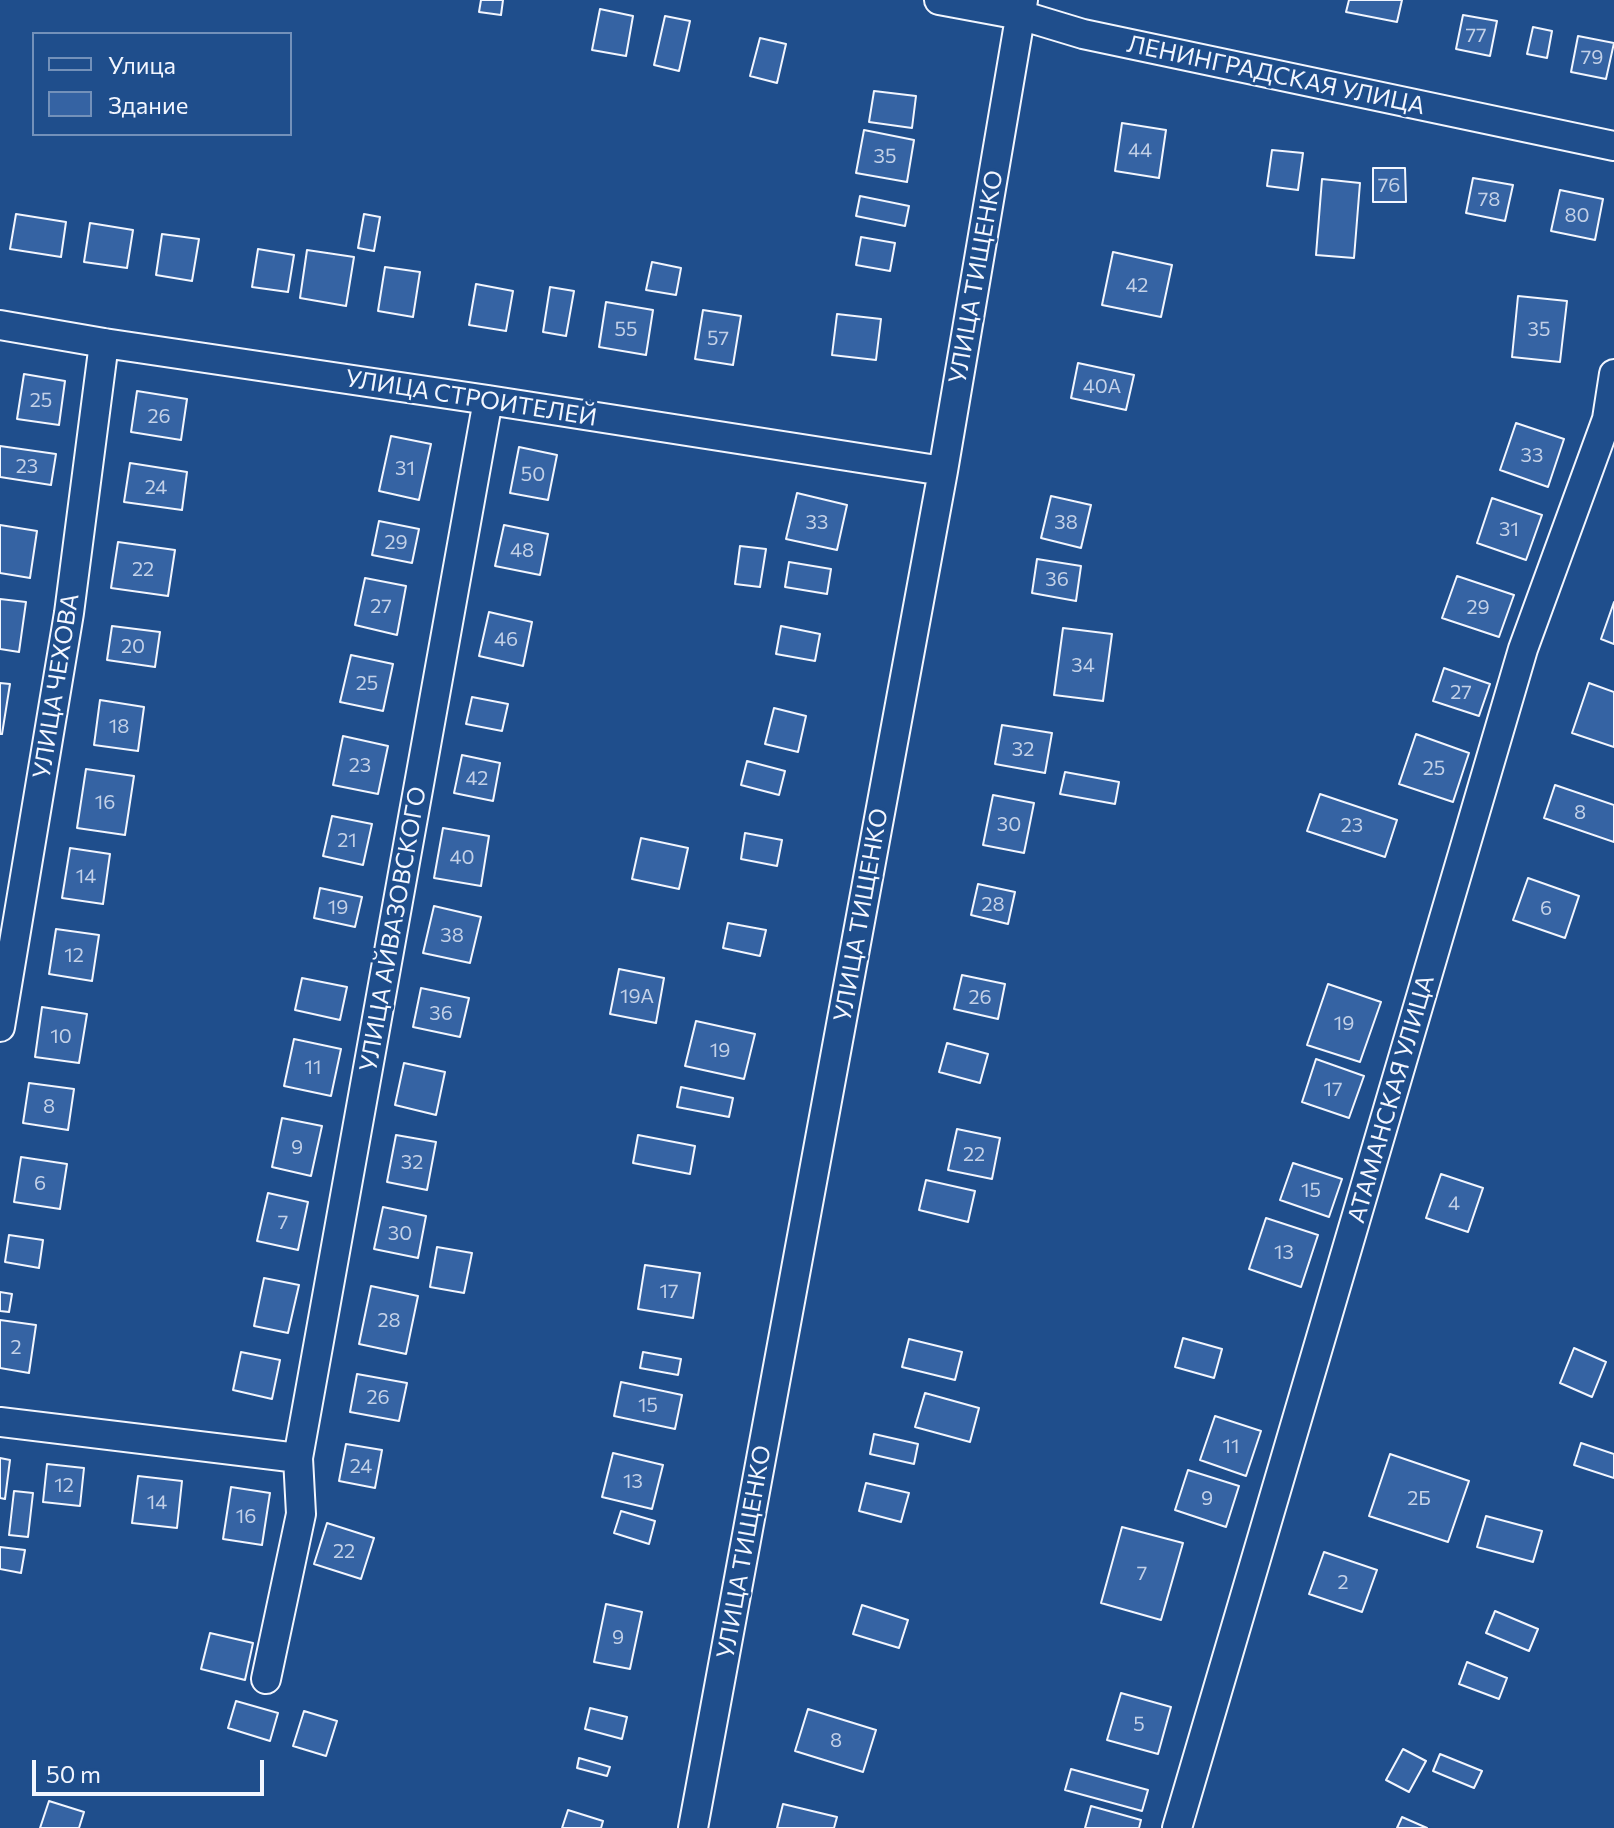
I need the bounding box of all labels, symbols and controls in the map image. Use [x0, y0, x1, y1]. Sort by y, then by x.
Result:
house number: 77 [1465, 23, 1487, 47]
street label: ЛЕНИНГРАДСКАЯ УЛИЦА [1124, 29, 1428, 121]
legend [32, 32, 292, 136]
house number: 79 [1581, 45, 1603, 69]
text: Улица [108, 50, 176, 79]
text: Здание [108, 90, 188, 119]
house number: 44 [1128, 138, 1152, 162]
house number: 35 [874, 144, 896, 168]
street label: УЛИЦА ТИЩЕНКО [943, 168, 1009, 386]
house number: 76 [1378, 173, 1400, 197]
house number: 78 [1478, 187, 1500, 211]
house number: 80 [1564, 203, 1590, 227]
house number: 42 [1126, 273, 1148, 297]
house number: 55 [615, 317, 637, 341]
house number: 35 [1528, 317, 1550, 341]
house number: 57 [707, 326, 729, 350]
street label: УЛИЦА СТРОИТЕЛЕЙ [343, 364, 599, 432]
house number: 40А [1083, 374, 1121, 398]
house number: 25 [30, 388, 52, 412]
house number: 26 [147, 404, 171, 428]
house number: 33 [1521, 443, 1543, 467]
house number: 23 [16, 454, 38, 478]
house number: 31 [395, 456, 415, 480]
house number: 50 [521, 462, 545, 486]
house number: 24 [145, 475, 167, 499]
house number: 33 [806, 510, 828, 534]
house number: 38 [1054, 510, 1078, 534]
house number: 31 [1499, 517, 1519, 541]
house number: 29 [384, 530, 408, 554]
house number: 48 [510, 538, 534, 562]
house number: 22 [132, 557, 154, 581]
house number: 36 [1045, 567, 1069, 591]
street label: УЛИЦА ЧЕХОВА [27, 591, 85, 781]
house number: 27 [370, 594, 392, 618]
house number: 29 [1466, 595, 1490, 619]
house number: 46 [494, 627, 518, 651]
house number: 20 [121, 634, 145, 658]
house number: 34 [1071, 653, 1095, 677]
house number: 25 [356, 671, 378, 695]
house number: 27 [1450, 680, 1472, 704]
house number: 18 [109, 714, 129, 738]
house number: 32 [1012, 737, 1034, 761]
house number: 23 [349, 753, 371, 777]
house number: 25 [1423, 756, 1445, 780]
house number: 42 [466, 766, 488, 790]
street label: УЛИЦА АЙВАЗОВСКОГО [354, 784, 432, 1074]
house number: 16 [95, 790, 115, 814]
house number: 8 [1574, 800, 1586, 824]
street label: УЛИЦА ТИЩЕНКО [828, 806, 894, 1024]
house number: 30 [997, 812, 1021, 836]
house number: 23 [1341, 813, 1363, 837]
house number: 21 [337, 828, 357, 852]
house number: 40 [449, 845, 475, 869]
house number: 14 [76, 864, 96, 888]
house number: 28 [981, 892, 1005, 916]
house number: 19 [328, 895, 348, 919]
house number: 6 [1540, 896, 1552, 920]
house number: 38 [440, 923, 464, 947]
house number: 12 [64, 943, 84, 967]
street label: АТАМАНСКАЯ УЛИЦА [1342, 972, 1440, 1226]
house number: 19А [620, 984, 654, 1008]
house number: 26 [968, 985, 992, 1009]
house number: 36 [429, 1001, 453, 1025]
house number: 19 [1334, 1011, 1354, 1035]
house number: 10 [50, 1024, 72, 1048]
house number: 19 [710, 1038, 730, 1062]
house number: 11 [304, 1055, 322, 1079]
house number: 17 [1323, 1077, 1343, 1101]
house number: 8 [43, 1094, 55, 1118]
house number: 9 [291, 1135, 303, 1159]
house number: 22 [963, 1142, 985, 1166]
house number: 32 [401, 1150, 423, 1174]
house number: 6 [34, 1171, 46, 1195]
house number: 15 [1301, 1178, 1321, 1202]
house number: 4 [1448, 1191, 1460, 1215]
house number: 7 [278, 1210, 288, 1234]
house number: 30 [388, 1221, 412, 1245]
house number: 13 [1274, 1240, 1294, 1264]
house number: 17 [659, 1279, 679, 1303]
house number: 28 [377, 1308, 401, 1332]
house number: 2 [10, 1335, 22, 1359]
house number: 26 [366, 1385, 390, 1409]
house number: 15 [638, 1393, 658, 1417]
house number: 11 [1222, 1434, 1240, 1458]
street label: УЛИЦА ТИЩЕНКО [711, 1443, 777, 1661]
house number: 24 [350, 1454, 372, 1478]
house number: 13 [623, 1469, 643, 1493]
house number: 12 [54, 1473, 74, 1497]
house number: 9 [1201, 1486, 1213, 1510]
house number: 2Б [1407, 1486, 1431, 1510]
house number: 14 [147, 1490, 167, 1514]
house number: 16 [236, 1504, 256, 1528]
house number: 22 [333, 1539, 355, 1563]
house number: 7 [1137, 1561, 1147, 1585]
house number: 2 [1337, 1570, 1349, 1594]
house number: 9 [612, 1625, 624, 1649]
house number: 5 [1133, 1712, 1145, 1736]
house number: 8 [830, 1728, 842, 1752]
scale bar [36, 1744, 268, 1794]
text: 50 m [46, 1759, 101, 1788]

